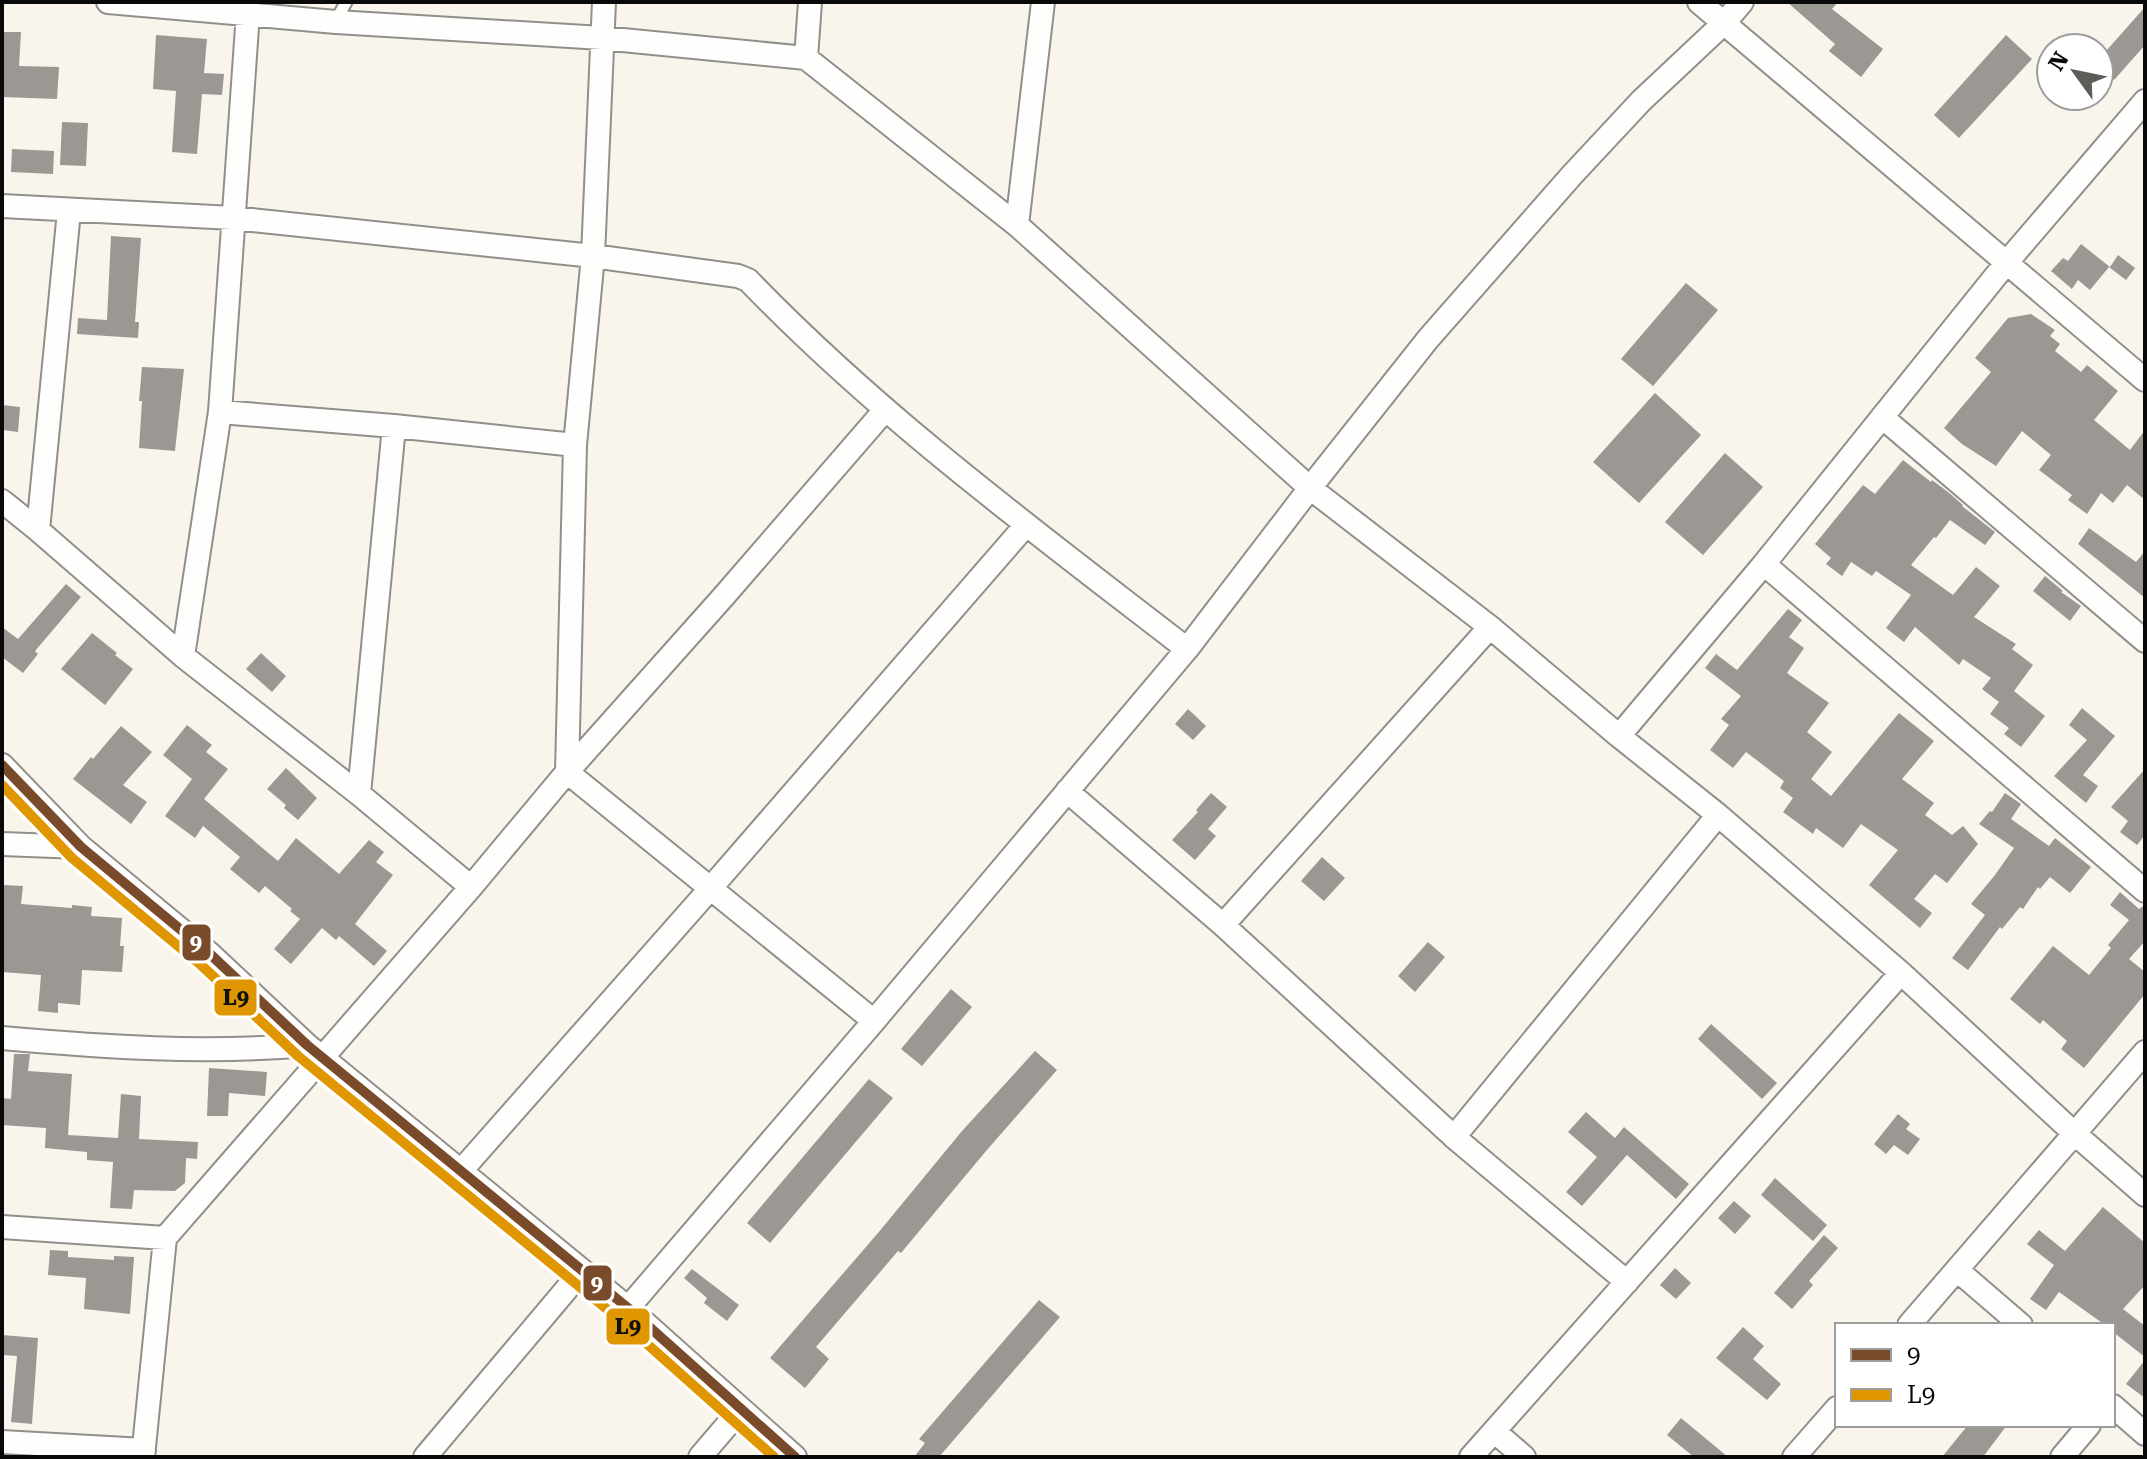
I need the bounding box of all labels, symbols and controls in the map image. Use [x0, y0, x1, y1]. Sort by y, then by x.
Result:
north arrow [2035, 32, 2115, 112]
text: N [2044, 47, 2074, 75]
line badge: 9 [181, 923, 212, 962]
text: 9 [190, 930, 202, 955]
line badge: L9 [213, 978, 258, 1017]
text: L9 [223, 985, 249, 1010]
line badge: 9 [582, 1264, 613, 1302]
text: 9 [591, 1271, 603, 1296]
line badge: L9 [605, 1307, 651, 1346]
text: L9 [615, 1314, 641, 1339]
legend [1835, 1323, 2115, 1427]
text: 9 [1907, 1341, 1920, 1369]
text: L9 [1907, 1381, 1935, 1409]

